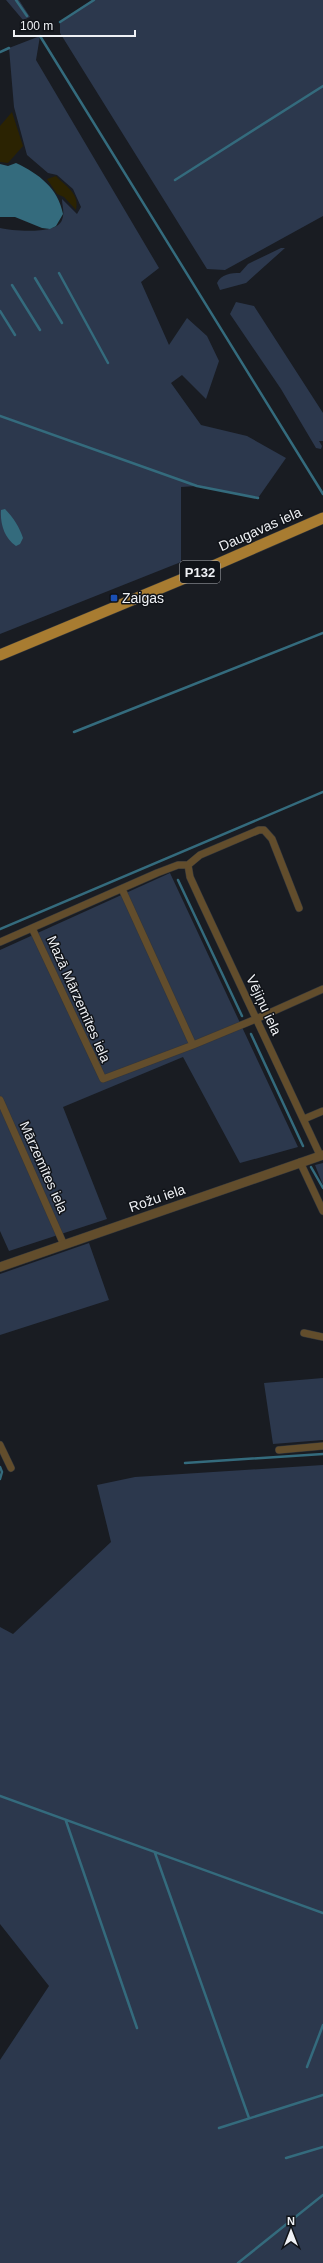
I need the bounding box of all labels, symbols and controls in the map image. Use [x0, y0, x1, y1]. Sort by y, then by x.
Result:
scale bar [14, 12, 135, 38]
text: 100 m [20, 19, 53, 33]
street label: Daugavas iela [216, 504, 304, 554]
road number: P132 [180, 561, 220, 583]
place label: Zaigas [122, 590, 164, 606]
marker: Zaigas [109, 593, 119, 603]
street label: Mazā Mārzemītes iela [44, 933, 114, 1065]
street label: Vējiņu iela [243, 972, 285, 1038]
street label: Mārzemītes iela [17, 1119, 71, 1216]
street label: Rožu iela [127, 1181, 187, 1215]
north arrow [271, 2211, 311, 2251]
text: N [287, 2215, 295, 2227]

